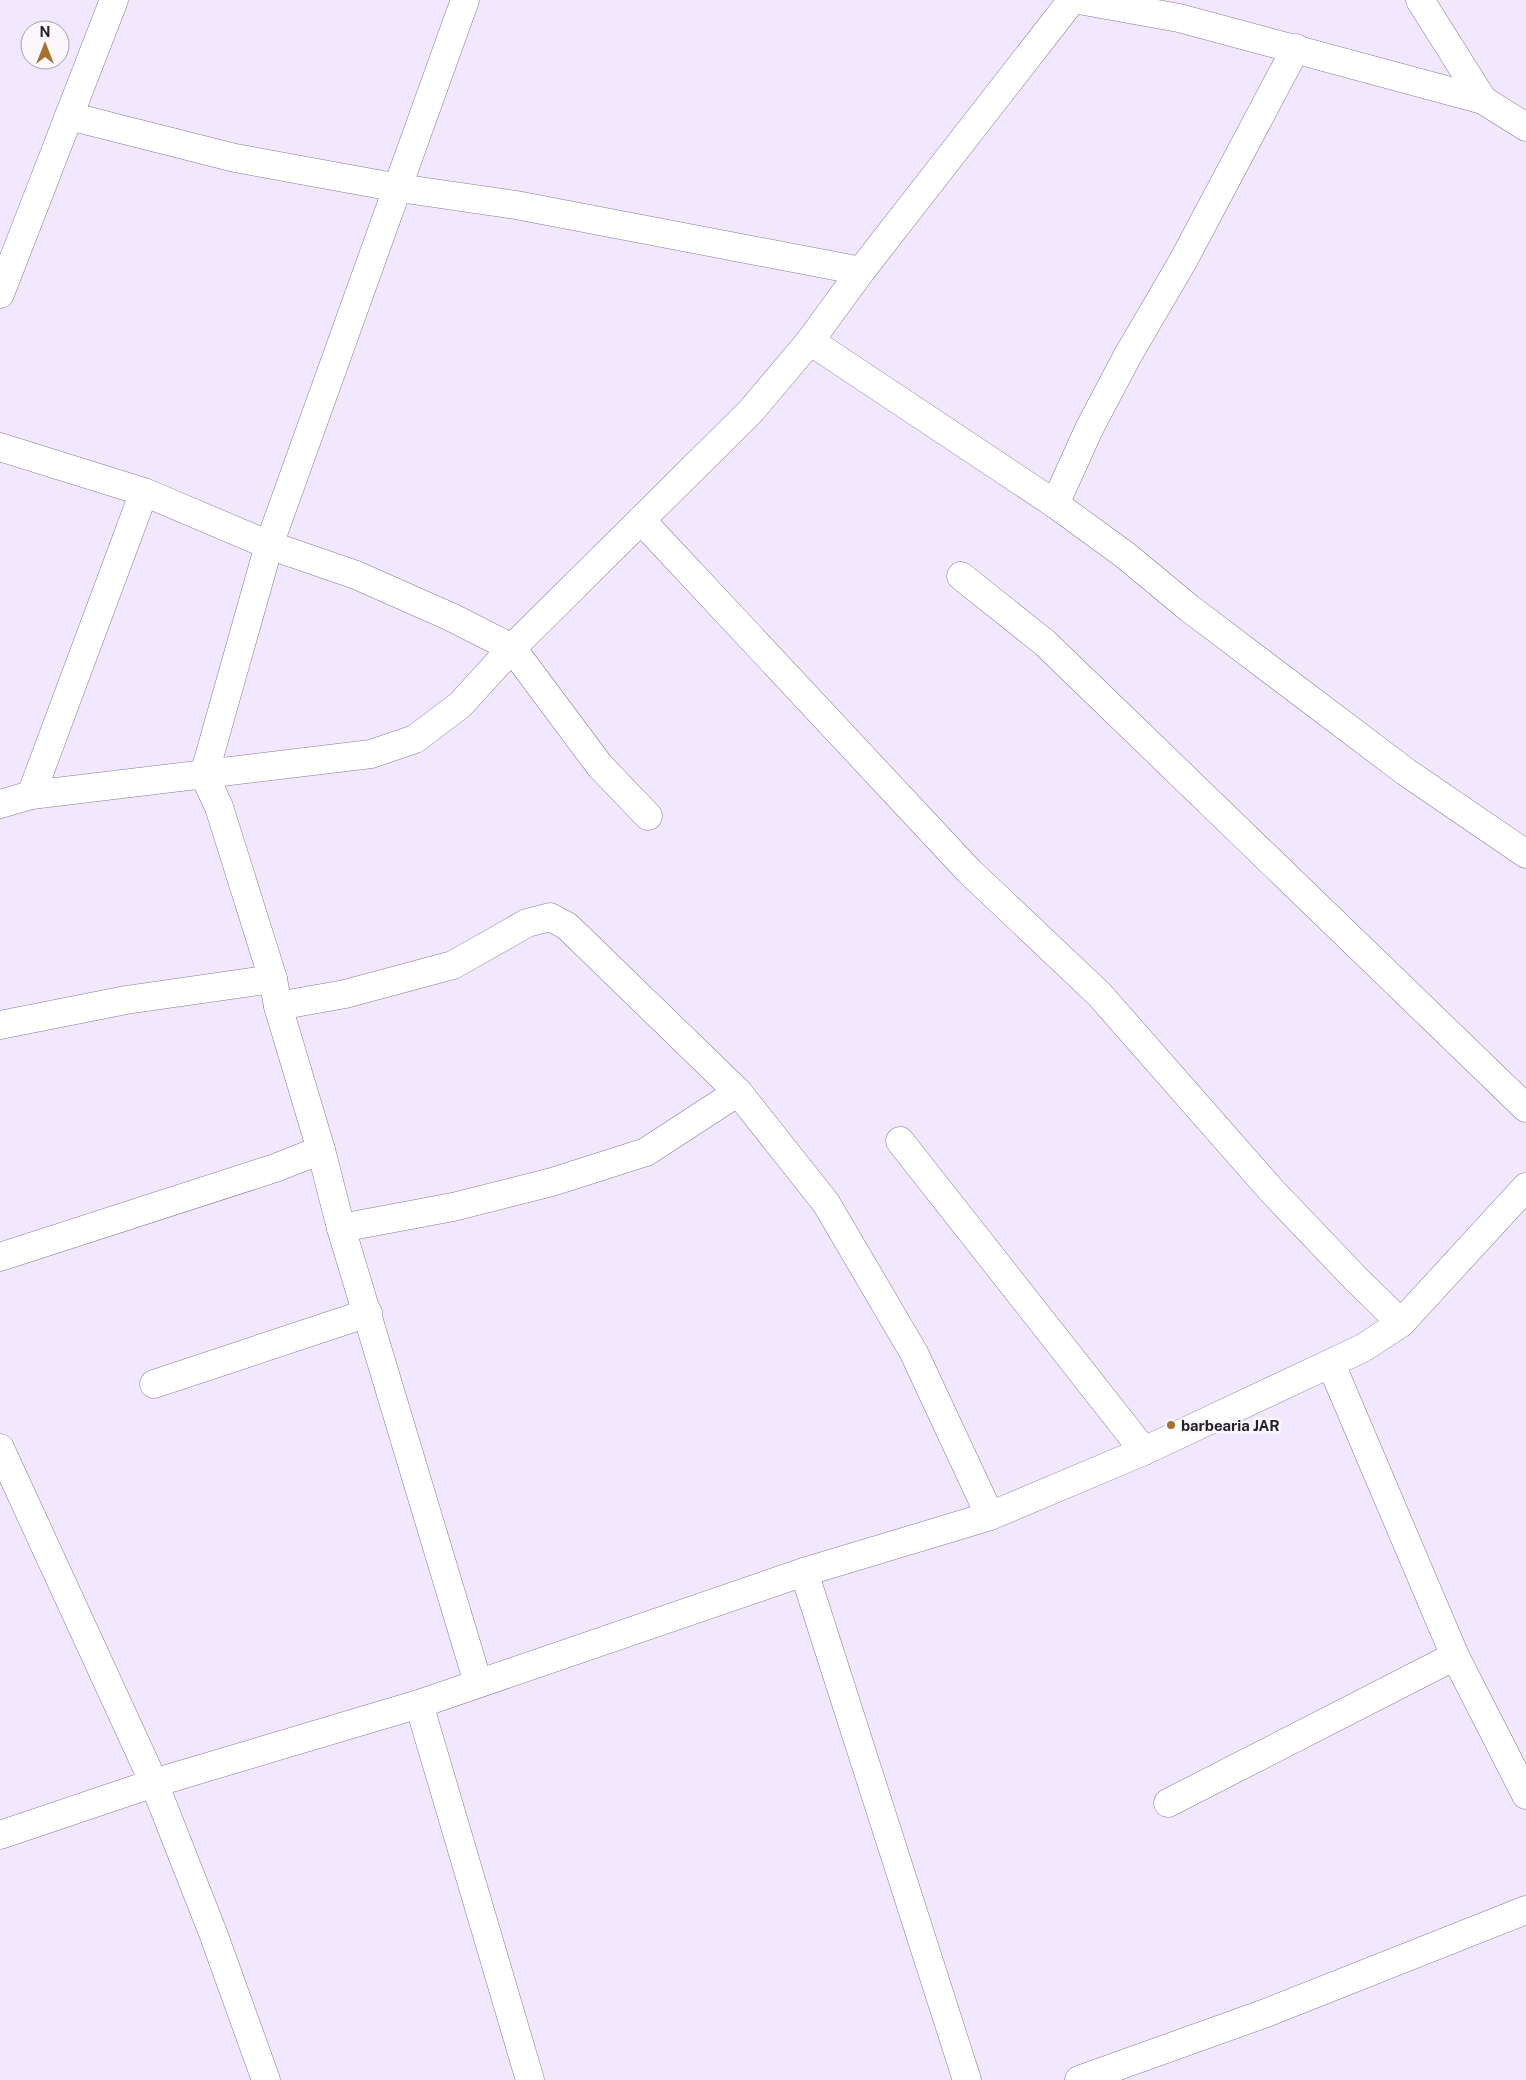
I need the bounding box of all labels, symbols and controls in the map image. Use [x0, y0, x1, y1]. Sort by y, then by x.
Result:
north arrow [20, 20, 70, 70]
text: N [40, 24, 50, 40]
place label: barbearia JAR [1181, 1417, 1280, 1434]
marker: barbearia JAR [1165, 1419, 1177, 1431]

